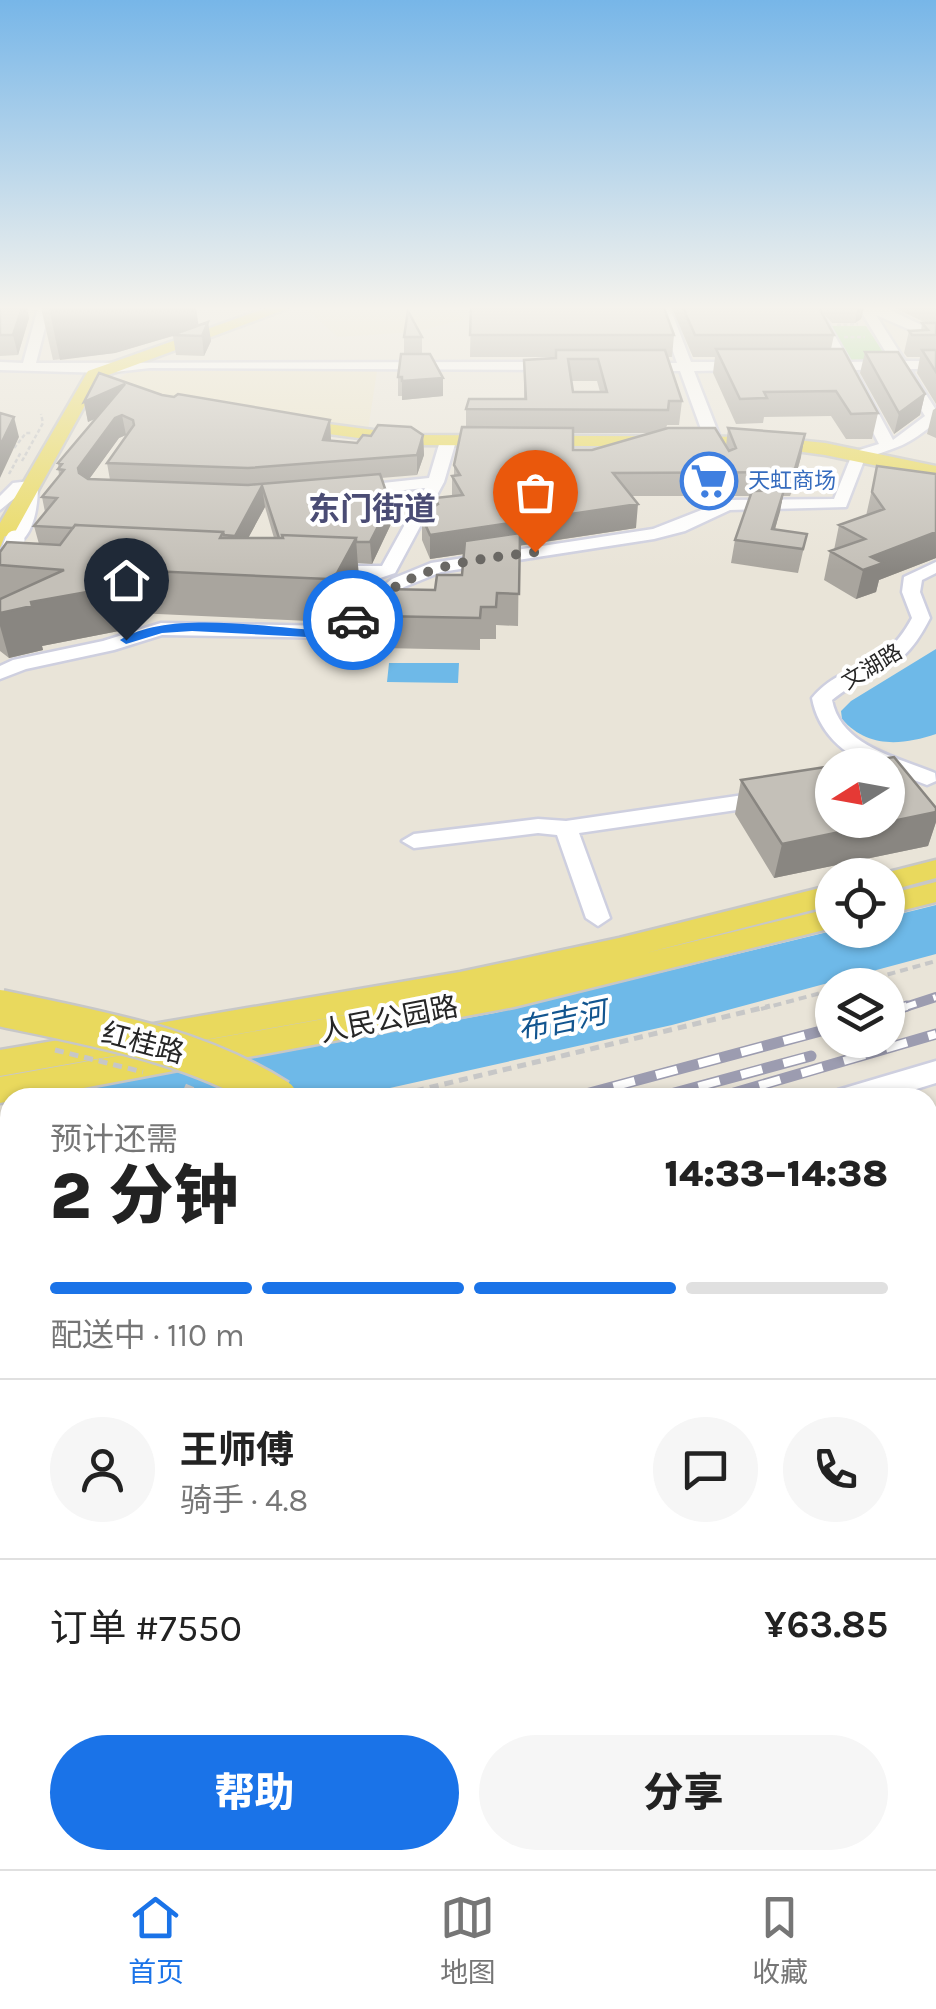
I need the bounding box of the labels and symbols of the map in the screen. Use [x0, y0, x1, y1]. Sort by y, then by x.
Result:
pin [493, 450, 578, 553]
supermarket icon: 天虹商场 [679, 451, 739, 511]
place label: 天虹商场 [748, 468, 836, 494]
district label: 东门街道 [308, 491, 436, 528]
pin [84, 538, 169, 641]
courier [303, 570, 403, 670]
street label: 文湖路 [837, 639, 907, 695]
north arrow [815, 748, 905, 838]
street label: 人民公园路 [317, 989, 461, 1049]
water label: 布吉河 [514, 993, 615, 1048]
street label: 红桂路 [98, 1016, 188, 1070]

